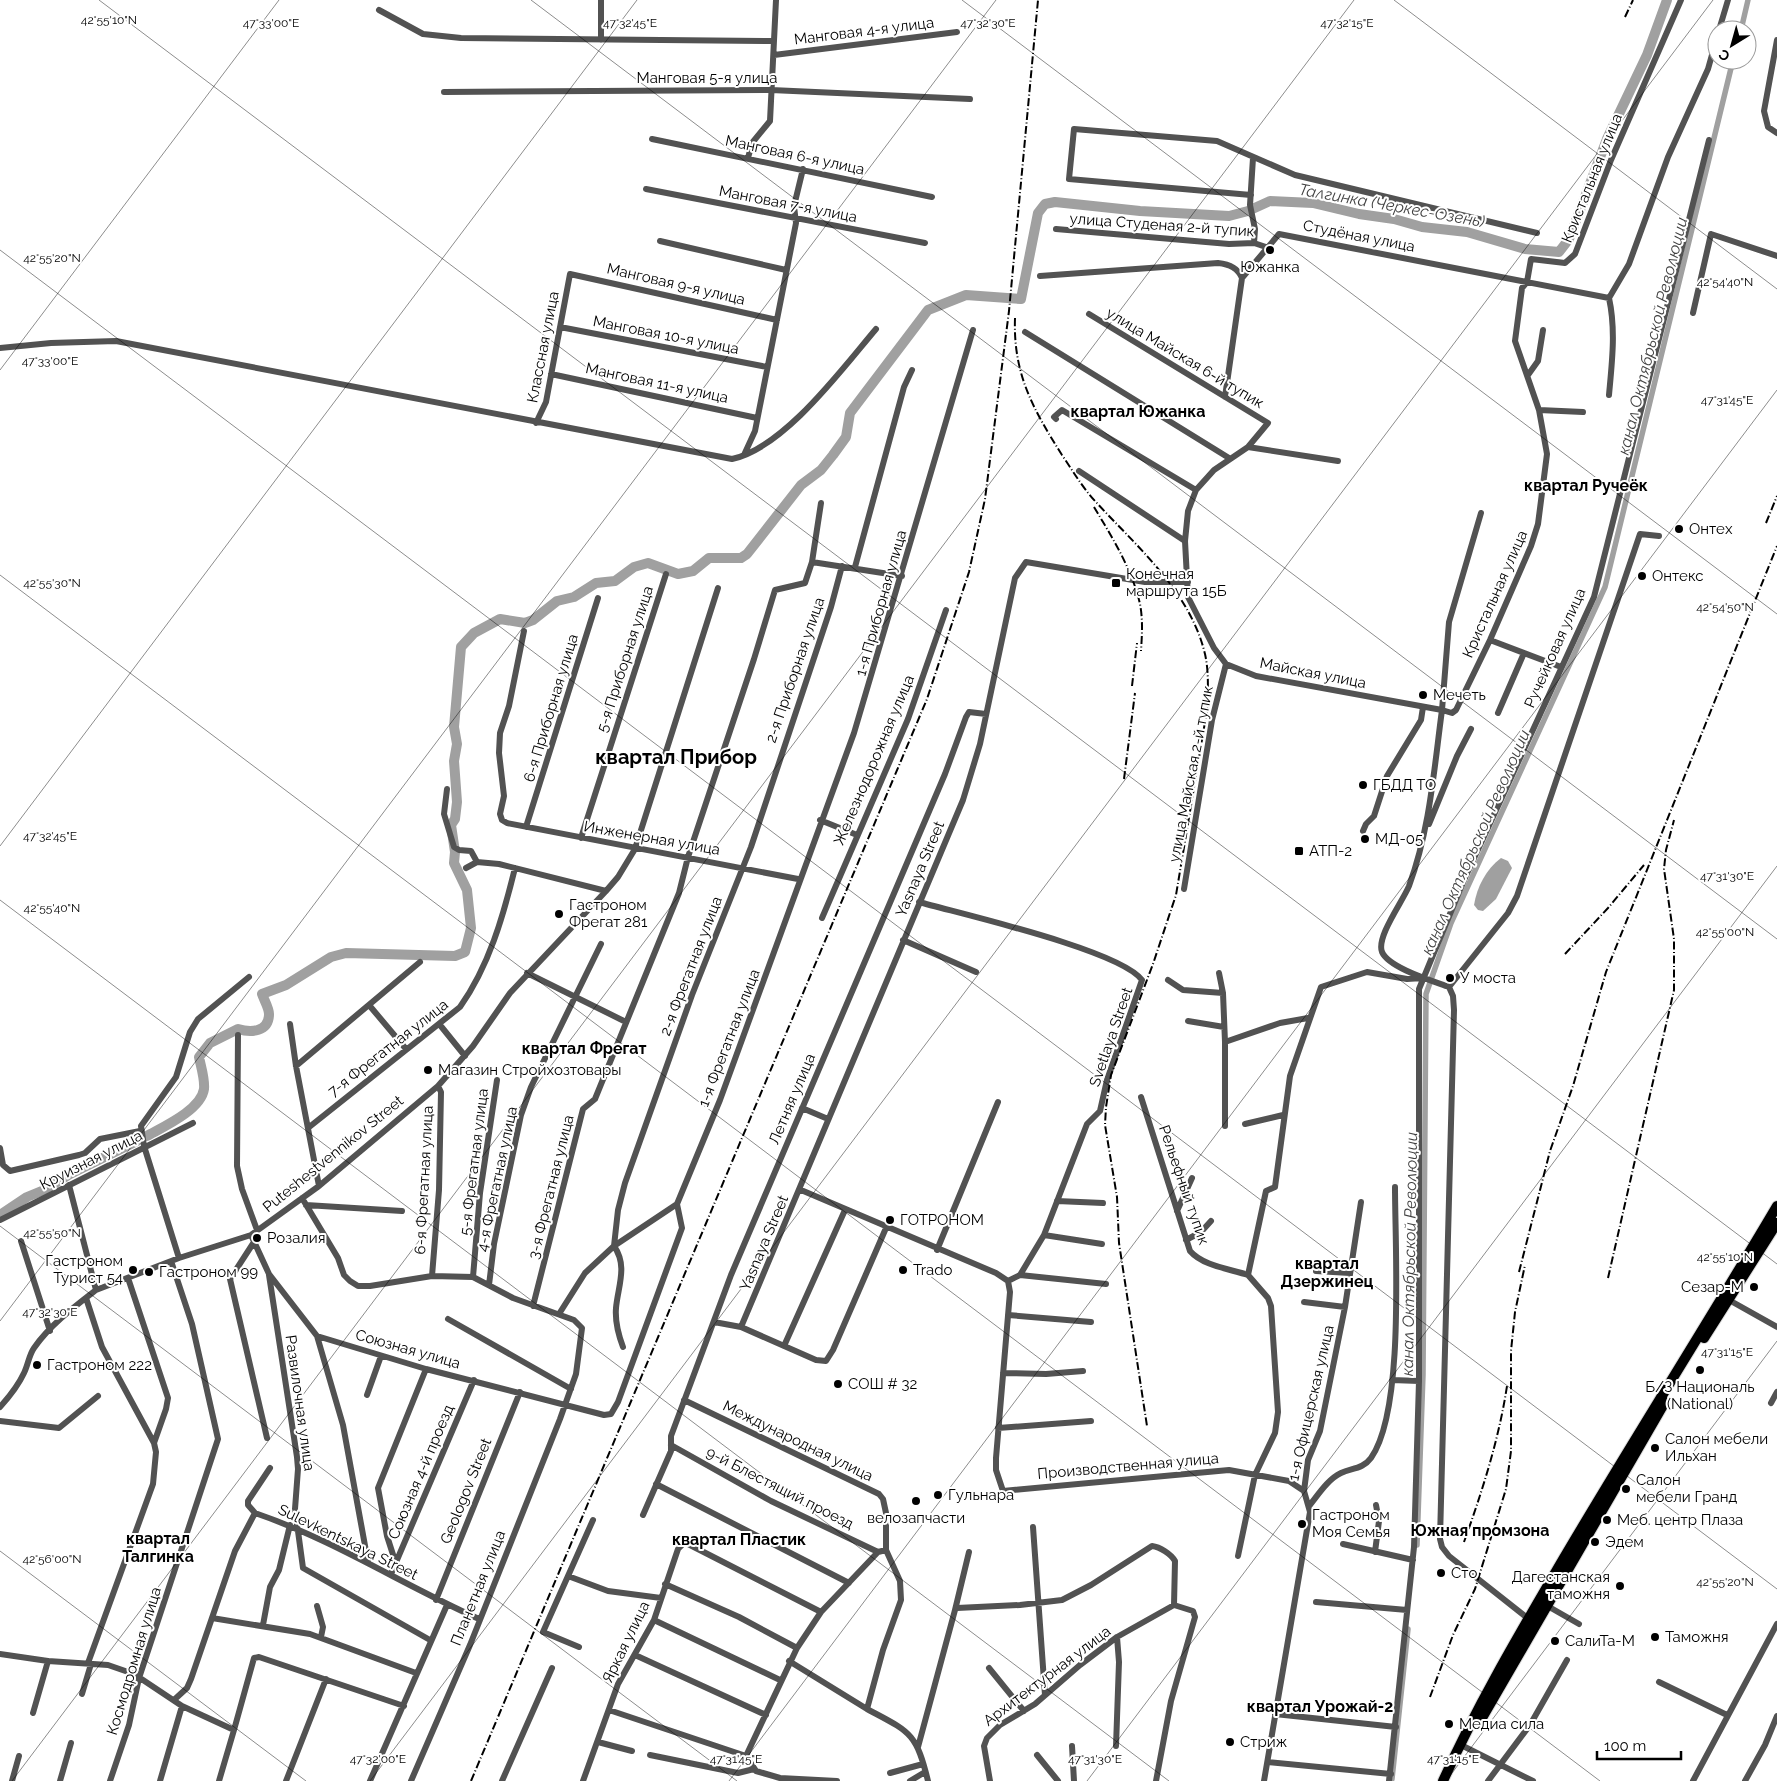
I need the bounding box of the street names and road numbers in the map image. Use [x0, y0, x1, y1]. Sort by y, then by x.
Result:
street label: Манговая 4-я улица [793, 13, 935, 49]
street label: Манговая 5-я улица [637, 69, 777, 87]
street label: Кристальная улица [1558, 111, 1626, 245]
street label: Манговая 6-я улица [724, 131, 866, 179]
street label: Манговая 7-я улица [717, 182, 859, 226]
street label: улица Студеная 2-й тупик [1069, 210, 1255, 240]
street label: Студёная улица [1302, 216, 1416, 256]
street label: Манговая 9-я улица [605, 259, 747, 309]
street label: Классная улица [523, 290, 563, 404]
street label: улица Майская 6-й тупик [1103, 304, 1267, 412]
street label: Манговая 10-я улица [591, 312, 741, 358]
street label: Манговая 11-я улица [584, 359, 730, 407]
street label: Кристальная улица [1459, 527, 1531, 661]
street label: 1-я Приборная улица [852, 528, 910, 678]
street label: 5-я Приборная улица [593, 584, 657, 734]
street label: Ручейковая улица [1521, 585, 1589, 711]
street label: 2-я Приборная улица [762, 595, 828, 745]
street label: 6-я Приборная улица [520, 632, 582, 784]
street label: Майская улица [1258, 654, 1368, 692]
street label: Железнодорожная улица [830, 672, 918, 848]
street label: улица Майская 2-й тупик [1165, 684, 1217, 864]
street label: Инженерная улица [582, 817, 722, 859]
street label: Yasnaya Street [892, 819, 948, 919]
street label: 2-я Фрегатная улица [656, 894, 726, 1038]
street label: 1-я Фрегатная улица [694, 967, 764, 1109]
street label: Svetlaya Street [1086, 985, 1136, 1089]
street label: 7-я Фрегатная улица [324, 996, 452, 1100]
street label: Летняя улица [765, 1051, 819, 1147]
street label: 5-я Фрегатная улица [456, 1087, 492, 1237]
street label: Puteshestvennikov Street [259, 1092, 407, 1216]
street label: 6-я Фрегатная улица [411, 1105, 437, 1255]
street label: 4-я Фрегатная улица [473, 1105, 521, 1253]
street label: 3-я Фрегатная улица [524, 1113, 578, 1261]
street label: Рельефный тупик [1155, 1123, 1213, 1247]
street label: Круизная улица [37, 1126, 145, 1194]
street label: Yasnaya Street [736, 1193, 792, 1293]
street label: 1-я Офицерская улица [1284, 1323, 1338, 1483]
street label: Союзная улица [353, 1325, 463, 1373]
street label: Развилочная улица [282, 1334, 318, 1472]
street label: Международная улица [720, 1397, 876, 1485]
street label: Союзная 4-й проезд [384, 1402, 458, 1542]
street label: Geologov Street [437, 1436, 495, 1546]
street label: 9-й Блестящий проезд [703, 1443, 857, 1533]
street label: Производственная улица [1037, 1449, 1219, 1483]
street label: Sulevkentskaya Street [275, 1500, 421, 1584]
street label: Планетная улица [447, 1528, 509, 1648]
street label: Космодромная улица [103, 1585, 165, 1737]
street label: Яркая улица [599, 1598, 653, 1686]
street label: Архитектурная улица [980, 1622, 1114, 1730]

